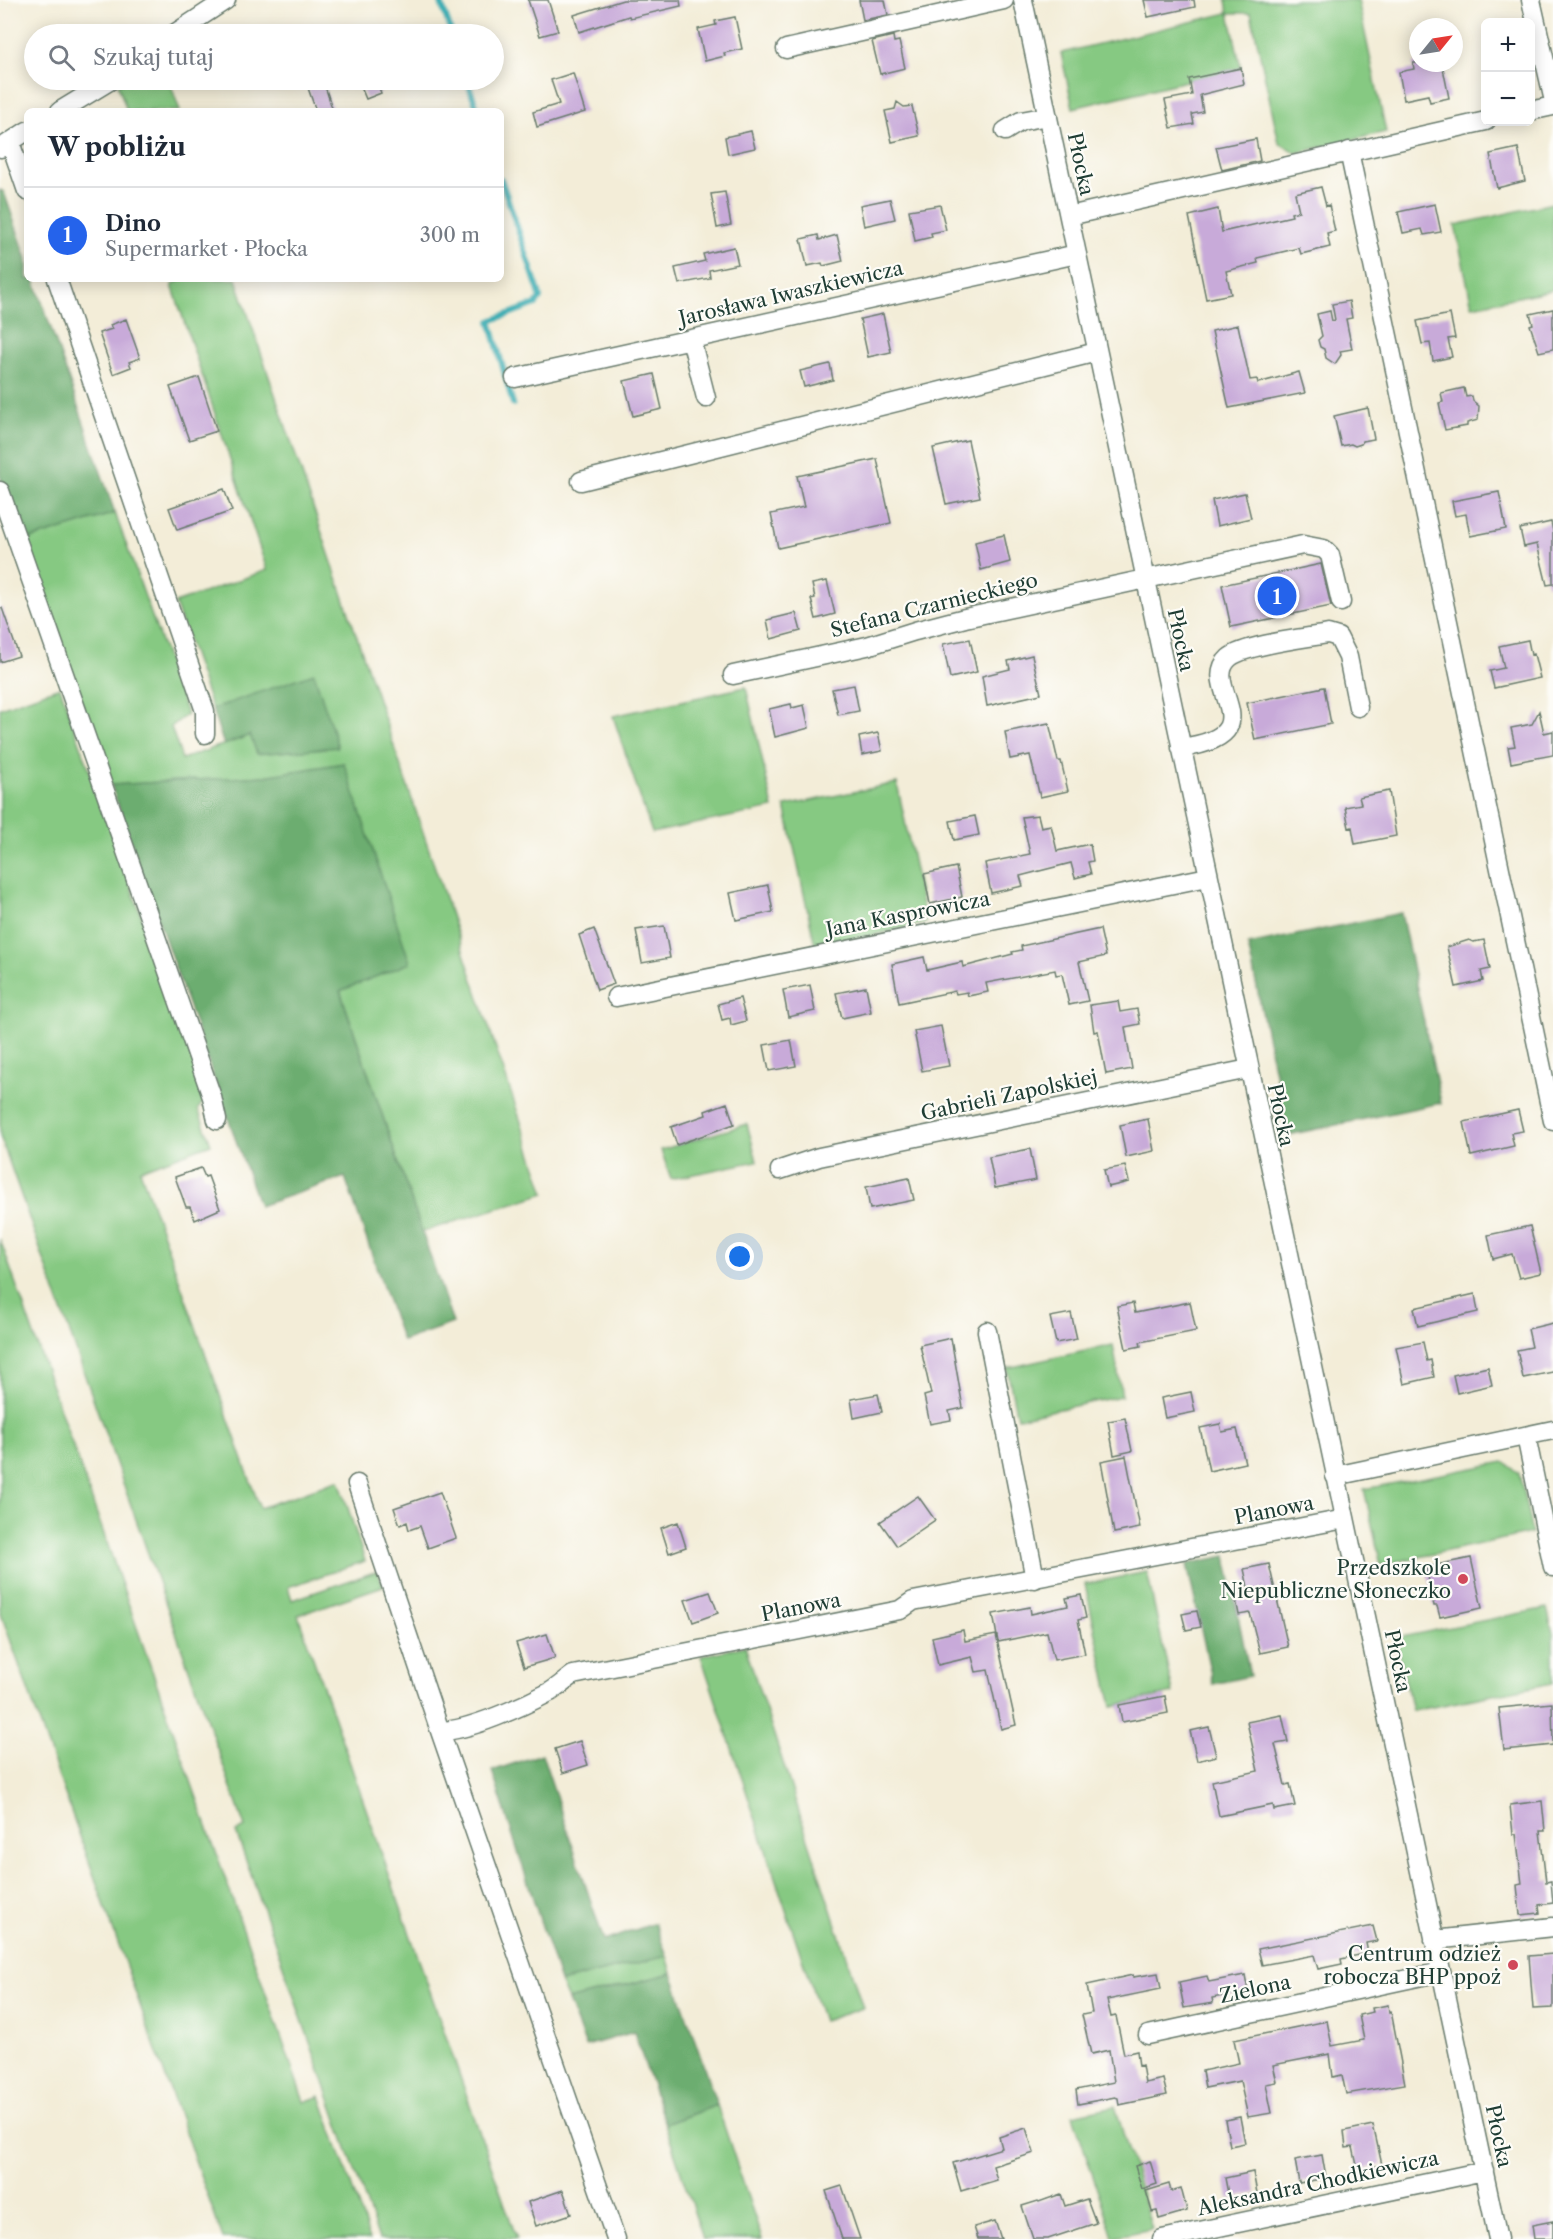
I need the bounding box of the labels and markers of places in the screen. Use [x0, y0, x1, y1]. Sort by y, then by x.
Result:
pin: 1 [1258, 574, 1296, 618]
place label: Przedszkole Niepubliczne Słoneczko [1221, 1556, 1451, 1603]
marker: Przedszkole Niepubliczne Słoneczko [1456, 1572, 1470, 1586]
place label: Centrum odzież robocza BHP ppoż [1324, 1942, 1501, 1989]
marker: Centrum odzież robocza BHP ppoż [1506, 1958, 1520, 1972]

